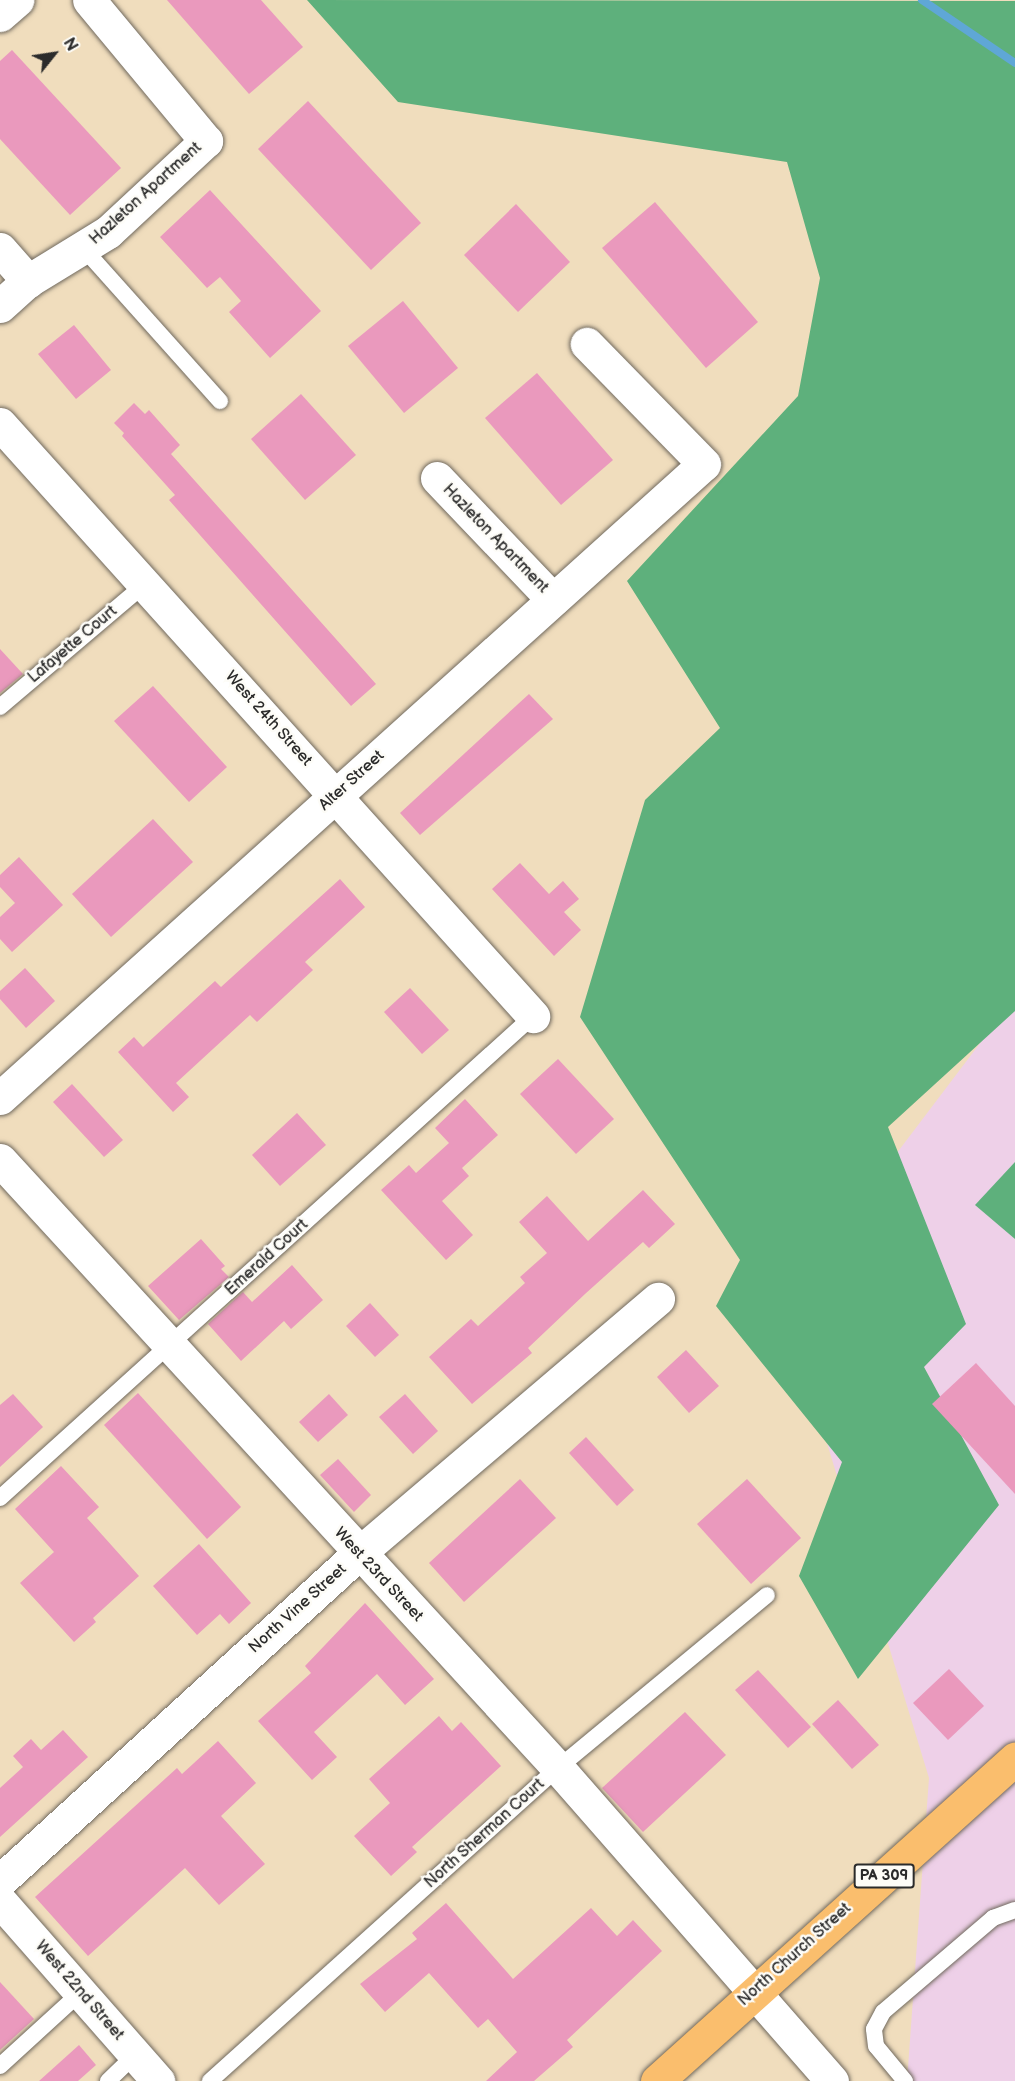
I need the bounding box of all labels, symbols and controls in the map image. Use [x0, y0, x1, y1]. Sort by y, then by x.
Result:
north arrow [24, 24, 84, 84]
text: N [59, 35, 81, 55]
street label: Hazleton Apartment [86, 139, 206, 249]
street label: Hazleton Apartment [438, 481, 552, 597]
street label: Lafayette Court [25, 602, 121, 688]
street label: West 24th Street [220, 668, 316, 770]
street label: Alter Street [315, 747, 389, 815]
street label: Emerald Court [222, 1216, 312, 1300]
street label: West 23rd Street [329, 1524, 427, 1626]
street label: North Vine Street [245, 1560, 351, 1658]
street label: North Sherman Court [421, 1775, 549, 1893]
road number: PA 309 [852, 1864, 916, 1888]
street label: North Church Street [735, 1899, 855, 2011]
street label: West 22nd Street [31, 1937, 127, 2045]

